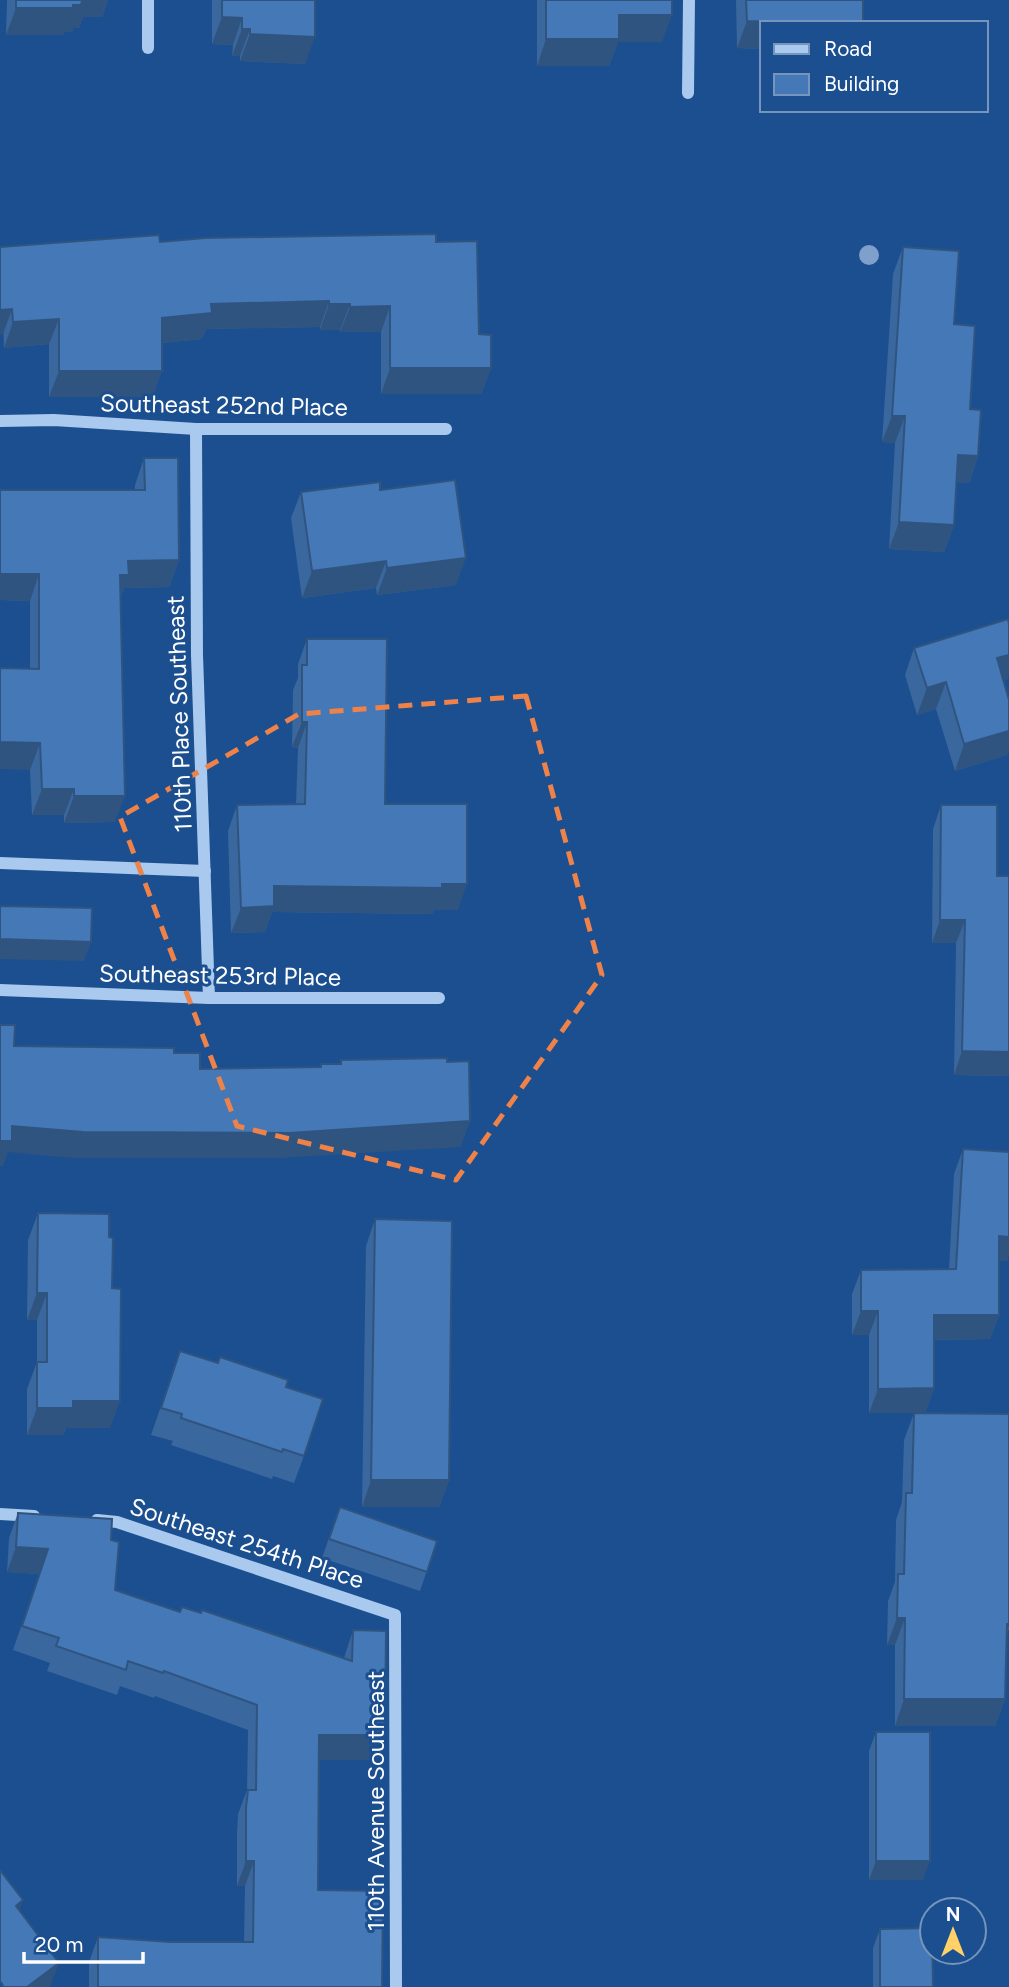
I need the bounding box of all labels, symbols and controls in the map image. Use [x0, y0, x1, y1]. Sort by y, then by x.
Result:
legend [760, 21, 988, 112]
text: Road [824, 36, 872, 61]
text: Building [824, 71, 899, 96]
street label: Southeast 252nd Place [100, 388, 348, 422]
street label: 110th Place Southeast [160, 595, 198, 833]
street label: Southeast 253rd Place [99, 958, 341, 992]
street label: Southeast 254th Place [126, 1491, 368, 1595]
street label: 110th Avenue Southeast [361, 1671, 390, 1931]
north arrow [918, 1896, 988, 1966]
text: N [946, 1903, 960, 1926]
scale bar [24, 1920, 144, 1964]
text: 20 m [35, 1932, 83, 1957]

